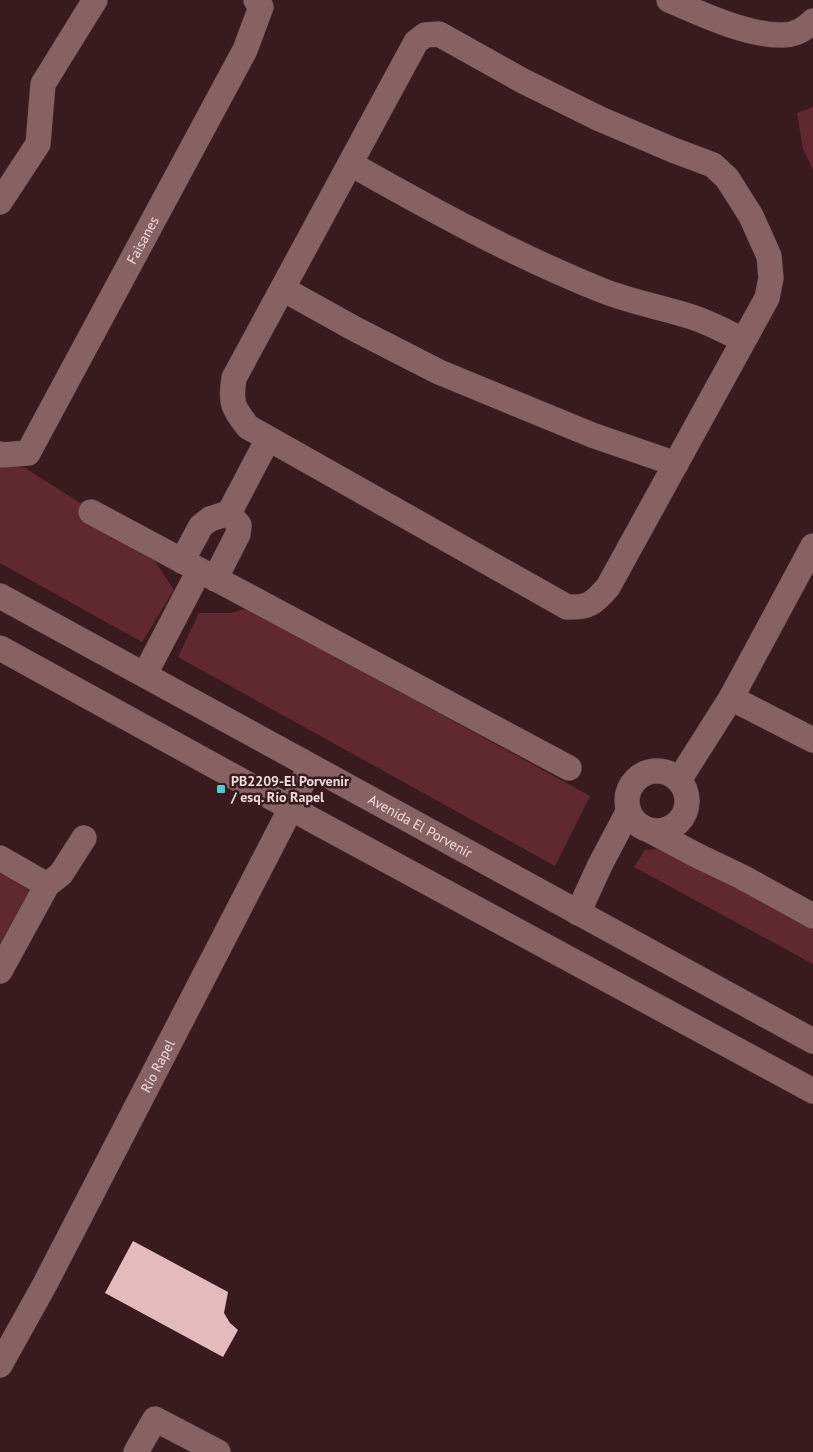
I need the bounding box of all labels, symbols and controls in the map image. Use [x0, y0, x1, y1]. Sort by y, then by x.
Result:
street label: Faisanes [122, 213, 163, 267]
place label: PB2209-El Porvenir / esq. Río Rapel [230, 772, 349, 806]
marker: PB2209-El Porvenir / esq. Río Rapel [215, 783, 227, 795]
street label: Avenida El Porvenir [365, 790, 476, 862]
street label: Río Rapel [137, 1037, 179, 1096]

